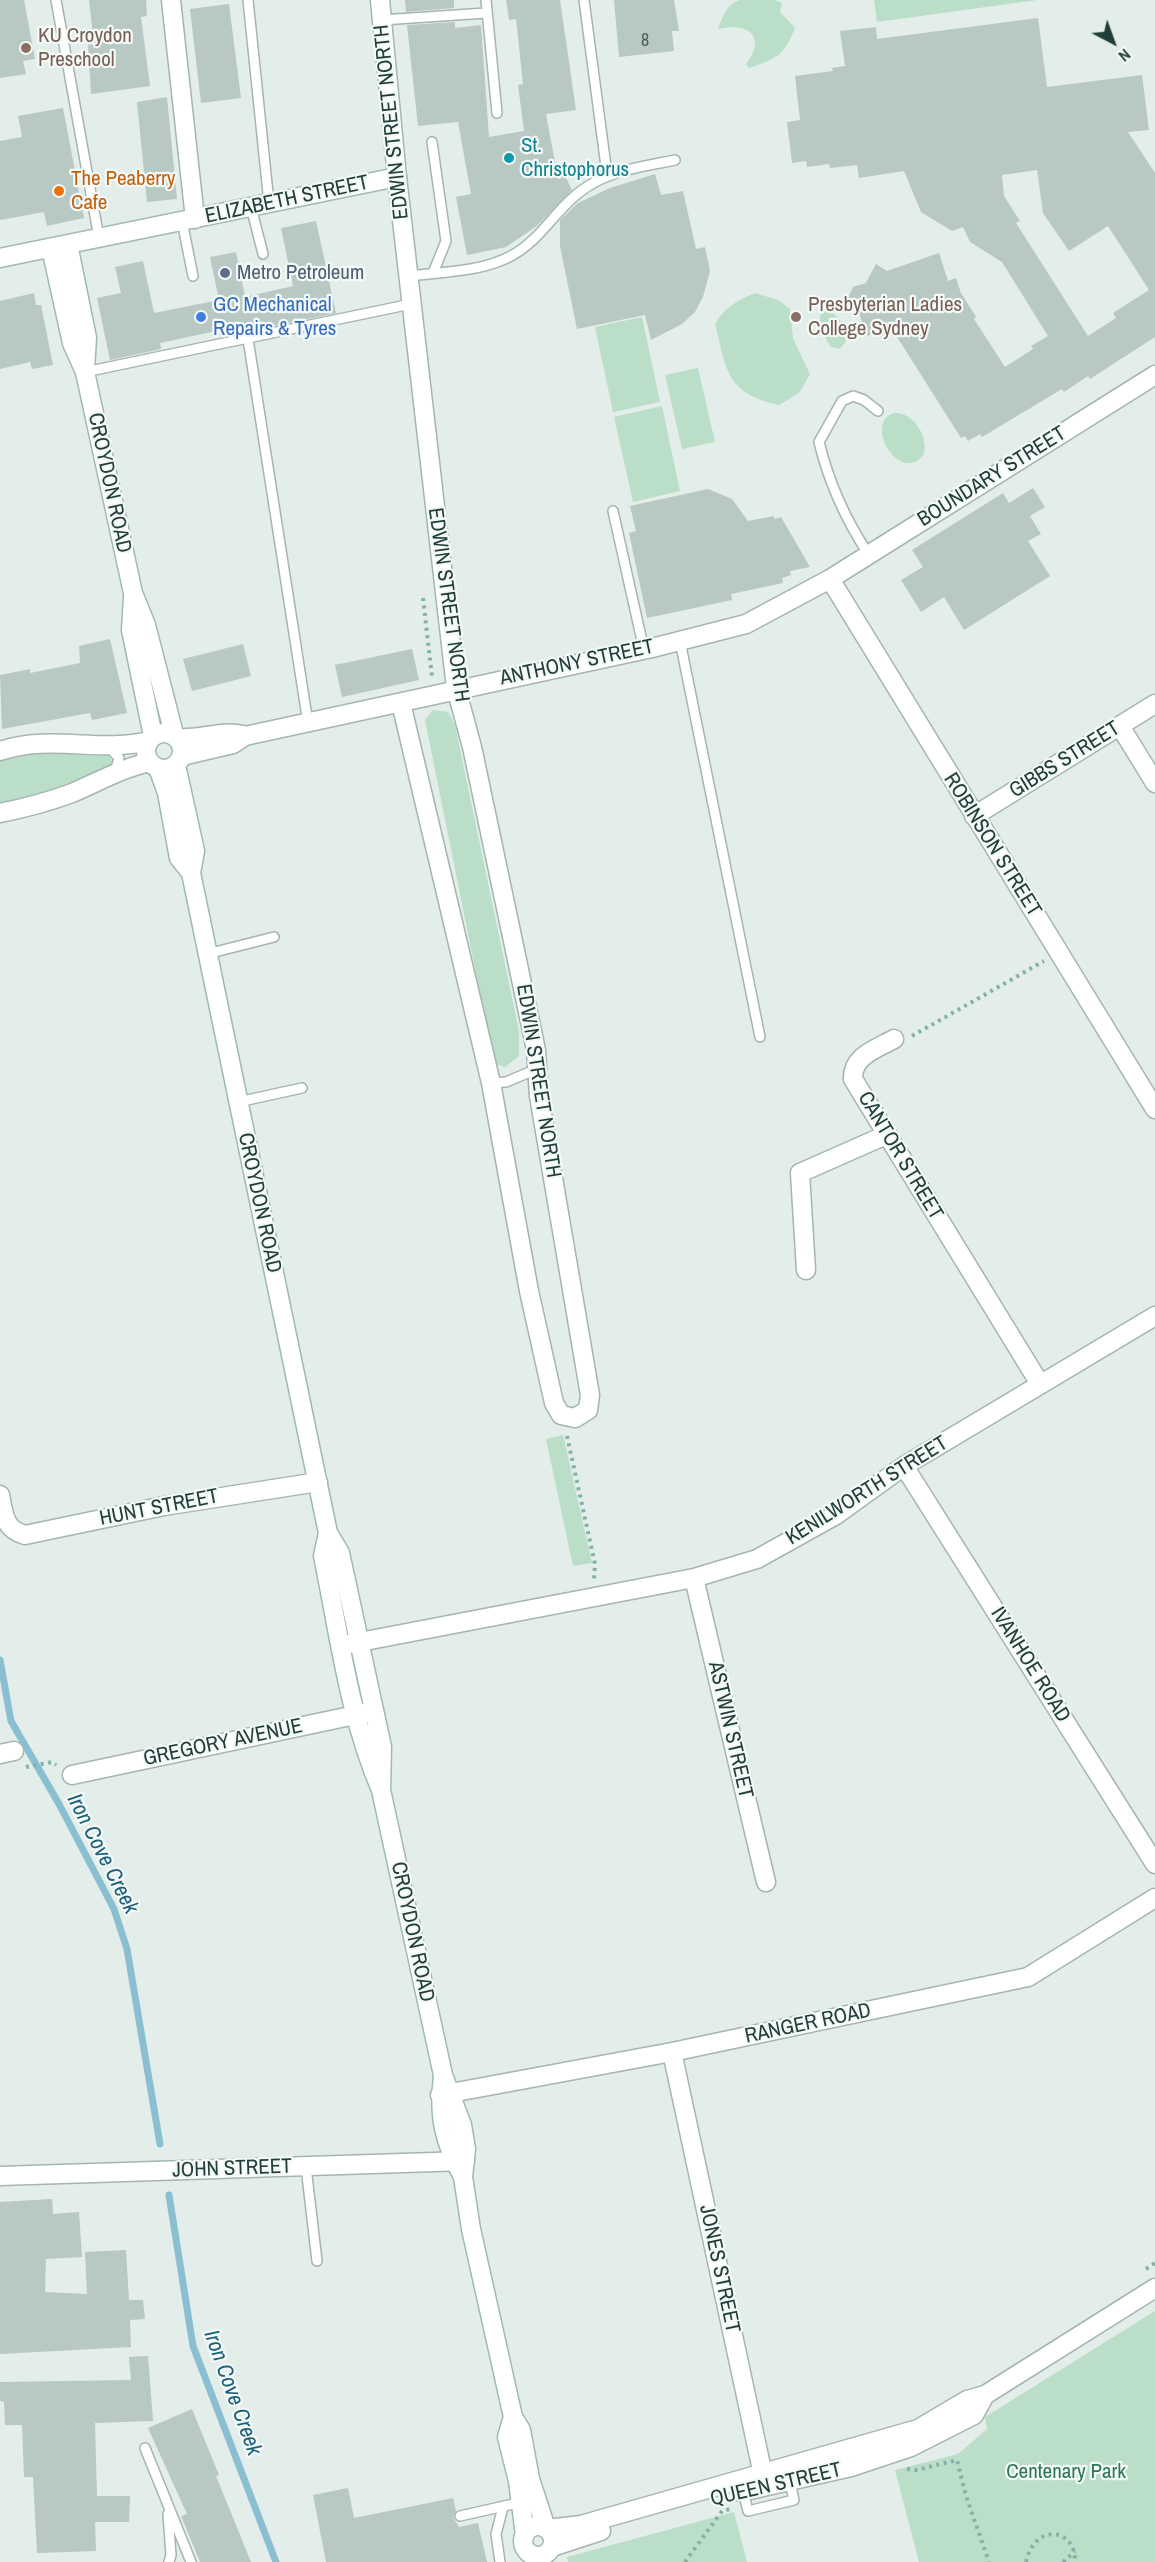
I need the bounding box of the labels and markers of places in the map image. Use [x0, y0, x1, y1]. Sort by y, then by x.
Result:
place label: KU Croydon Preschool [38, 23, 132, 73]
marker: KU Croydon Preschool [19, 41, 33, 55]
place label: St. Christophorus [521, 133, 629, 183]
marker: St. Christophorus [502, 151, 516, 165]
place label: The Peaberry Cafe [71, 166, 175, 216]
marker: The Peaberry Cafe [52, 184, 66, 198]
place label: Metro Petroleum [237, 260, 364, 286]
marker: Metro Petroleum [218, 266, 232, 280]
place label: GC Mechanical Repairs & Tyres [213, 292, 336, 342]
place label: Presbyterian Ladies College Sydney [808, 292, 962, 342]
marker: GC Mechanical Repairs & Tyres [194, 310, 208, 324]
marker: Presbyterian Ladies College Sydney [789, 310, 803, 324]

